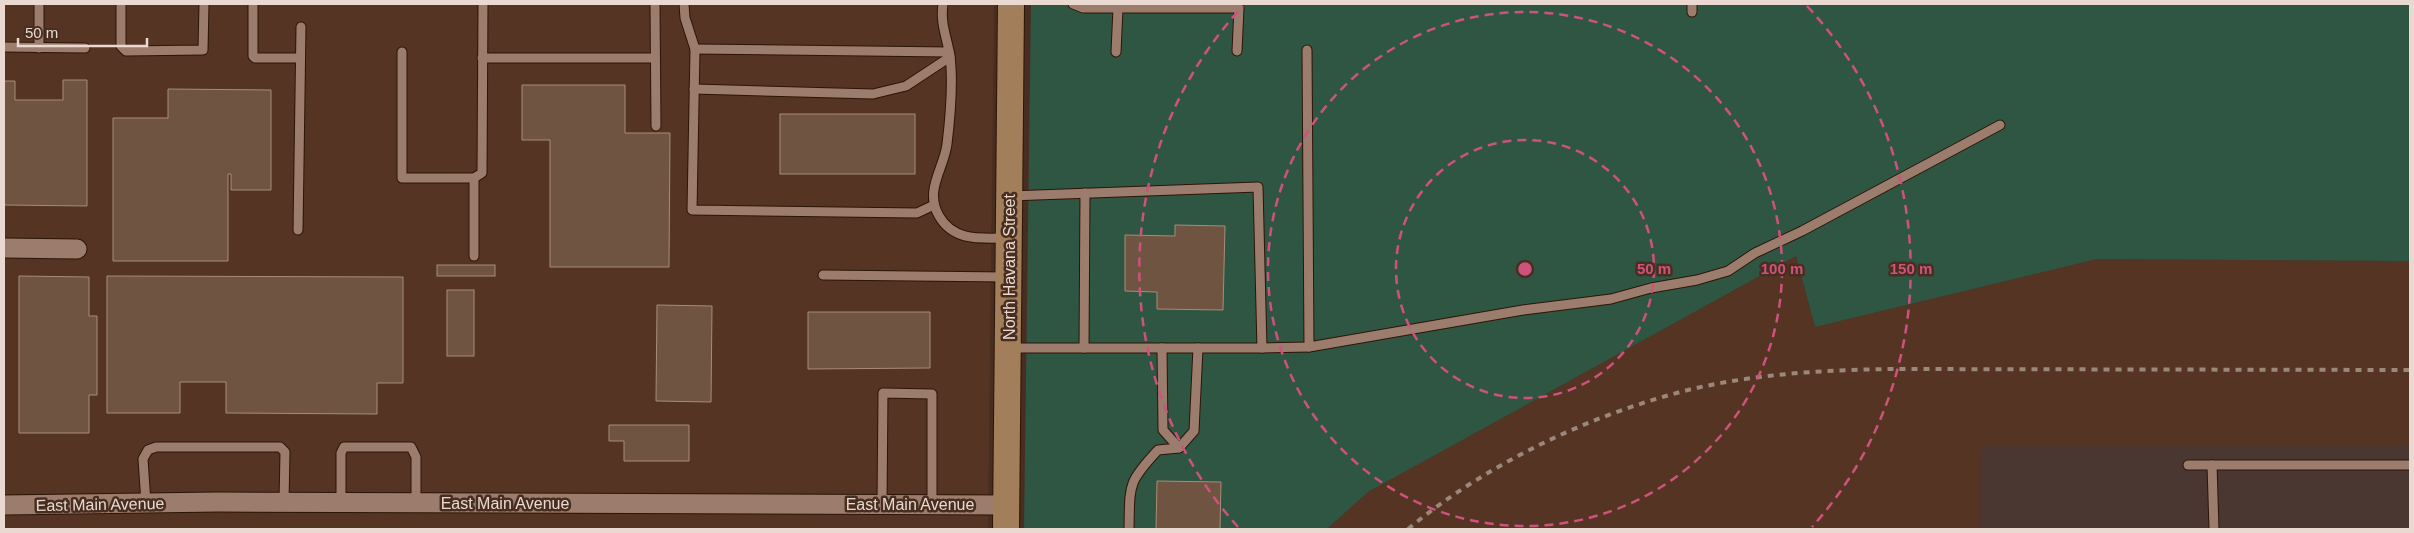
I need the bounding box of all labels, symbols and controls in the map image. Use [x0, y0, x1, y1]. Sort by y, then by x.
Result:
scale bar [18, 15, 146, 47]
text: 50 m [25, 24, 58, 41]
street label: North Havana Street [1001, 194, 1018, 340]
centre of rings [1516, 260, 1534, 278]
text: 50 m [1637, 260, 1671, 277]
text: 100 m [1761, 260, 1803, 277]
text: 150 m [1890, 260, 1932, 277]
street label: East Main Avenue [36, 495, 165, 514]
street label: East Main Avenue [441, 495, 569, 512]
street label: East Main Avenue [846, 496, 974, 513]

